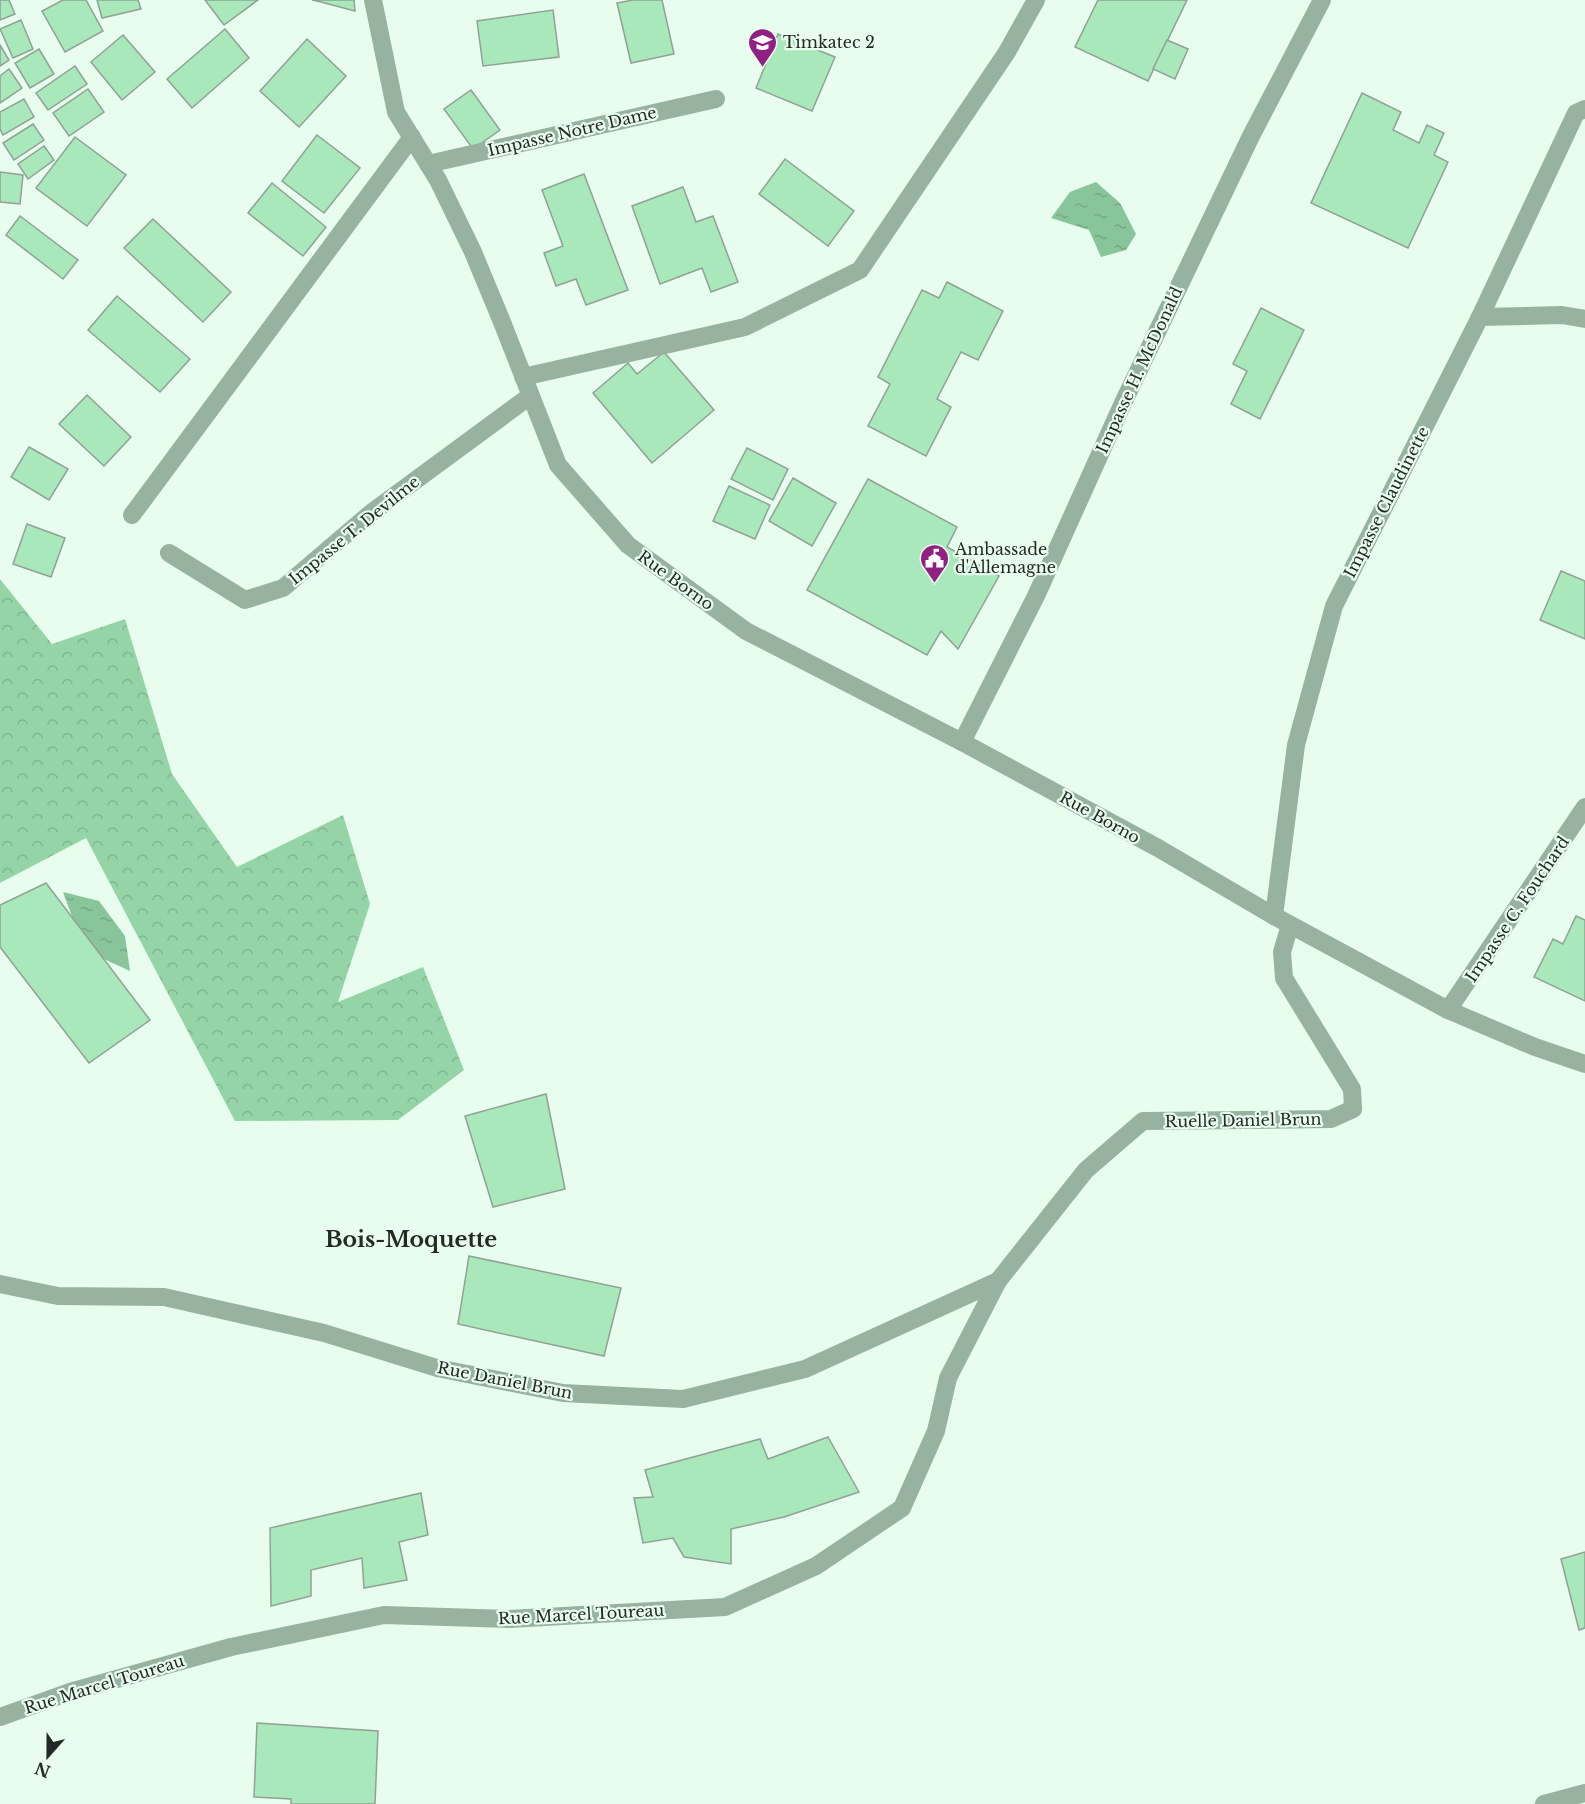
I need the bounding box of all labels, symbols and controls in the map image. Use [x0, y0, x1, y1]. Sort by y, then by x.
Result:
school or university icon: Timkatec 2 [746, 26, 778, 68]
place label: Timkatec 2 [783, 32, 875, 52]
street label: Impasse Notre Dame [486, 102, 658, 160]
street label: Impasse H. McDonald [1092, 283, 1187, 457]
street label: Impasse Claudinette [1339, 423, 1433, 581]
street label: Impasse T. Devilme [285, 471, 423, 589]
place label: Ambassade d'Allemagne [954, 539, 1056, 577]
public building icon: Ambassade d'Allemagne [918, 542, 950, 584]
street label: Rue Borno [634, 546, 718, 614]
street label: Rue Borno [1056, 787, 1144, 847]
street label: Impasse C. Fouchard [1461, 832, 1573, 986]
street label: Ruelle Daniel Brun [1165, 1109, 1321, 1131]
district label: Bois-Moquette [325, 1226, 497, 1253]
street label: Rue Daniel Brun [436, 1357, 574, 1403]
street label: Rue Marcel Toureau [497, 1600, 665, 1628]
street label: Rue Marcel Toureau [22, 1650, 187, 1718]
north arrow [18, 1726, 78, 1786]
text: N [32, 1758, 53, 1782]

